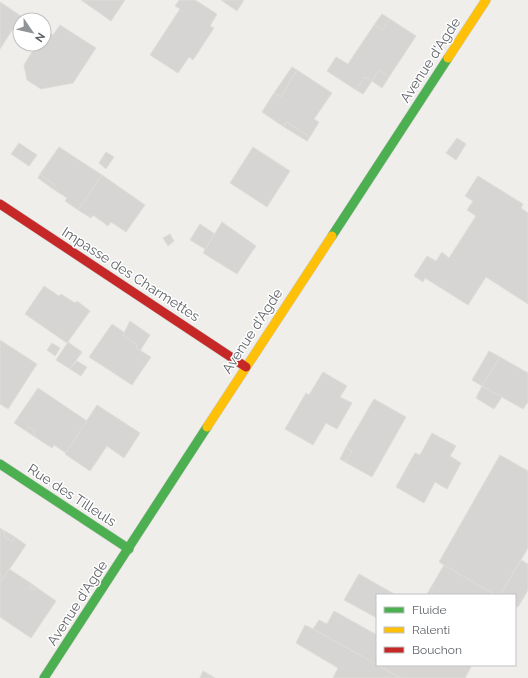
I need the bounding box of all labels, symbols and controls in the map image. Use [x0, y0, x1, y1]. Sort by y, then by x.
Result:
north arrow [12, 12, 52, 52]
street label: Avenue d'Agde [397, 15, 463, 105]
text: N [32, 30, 48, 44]
street label: Impasse des Charmettes [59, 224, 203, 325]
street label: Avenue d'Agde [219, 286, 285, 376]
street label: Rue des Tilleuls [25, 460, 119, 530]
street label: Avenue d'Agde [44, 558, 110, 648]
legend [376, 594, 516, 666]
text: Fluide [412, 603, 447, 617]
text: Ralenti [412, 623, 450, 637]
text: Bouchon [412, 643, 462, 657]

